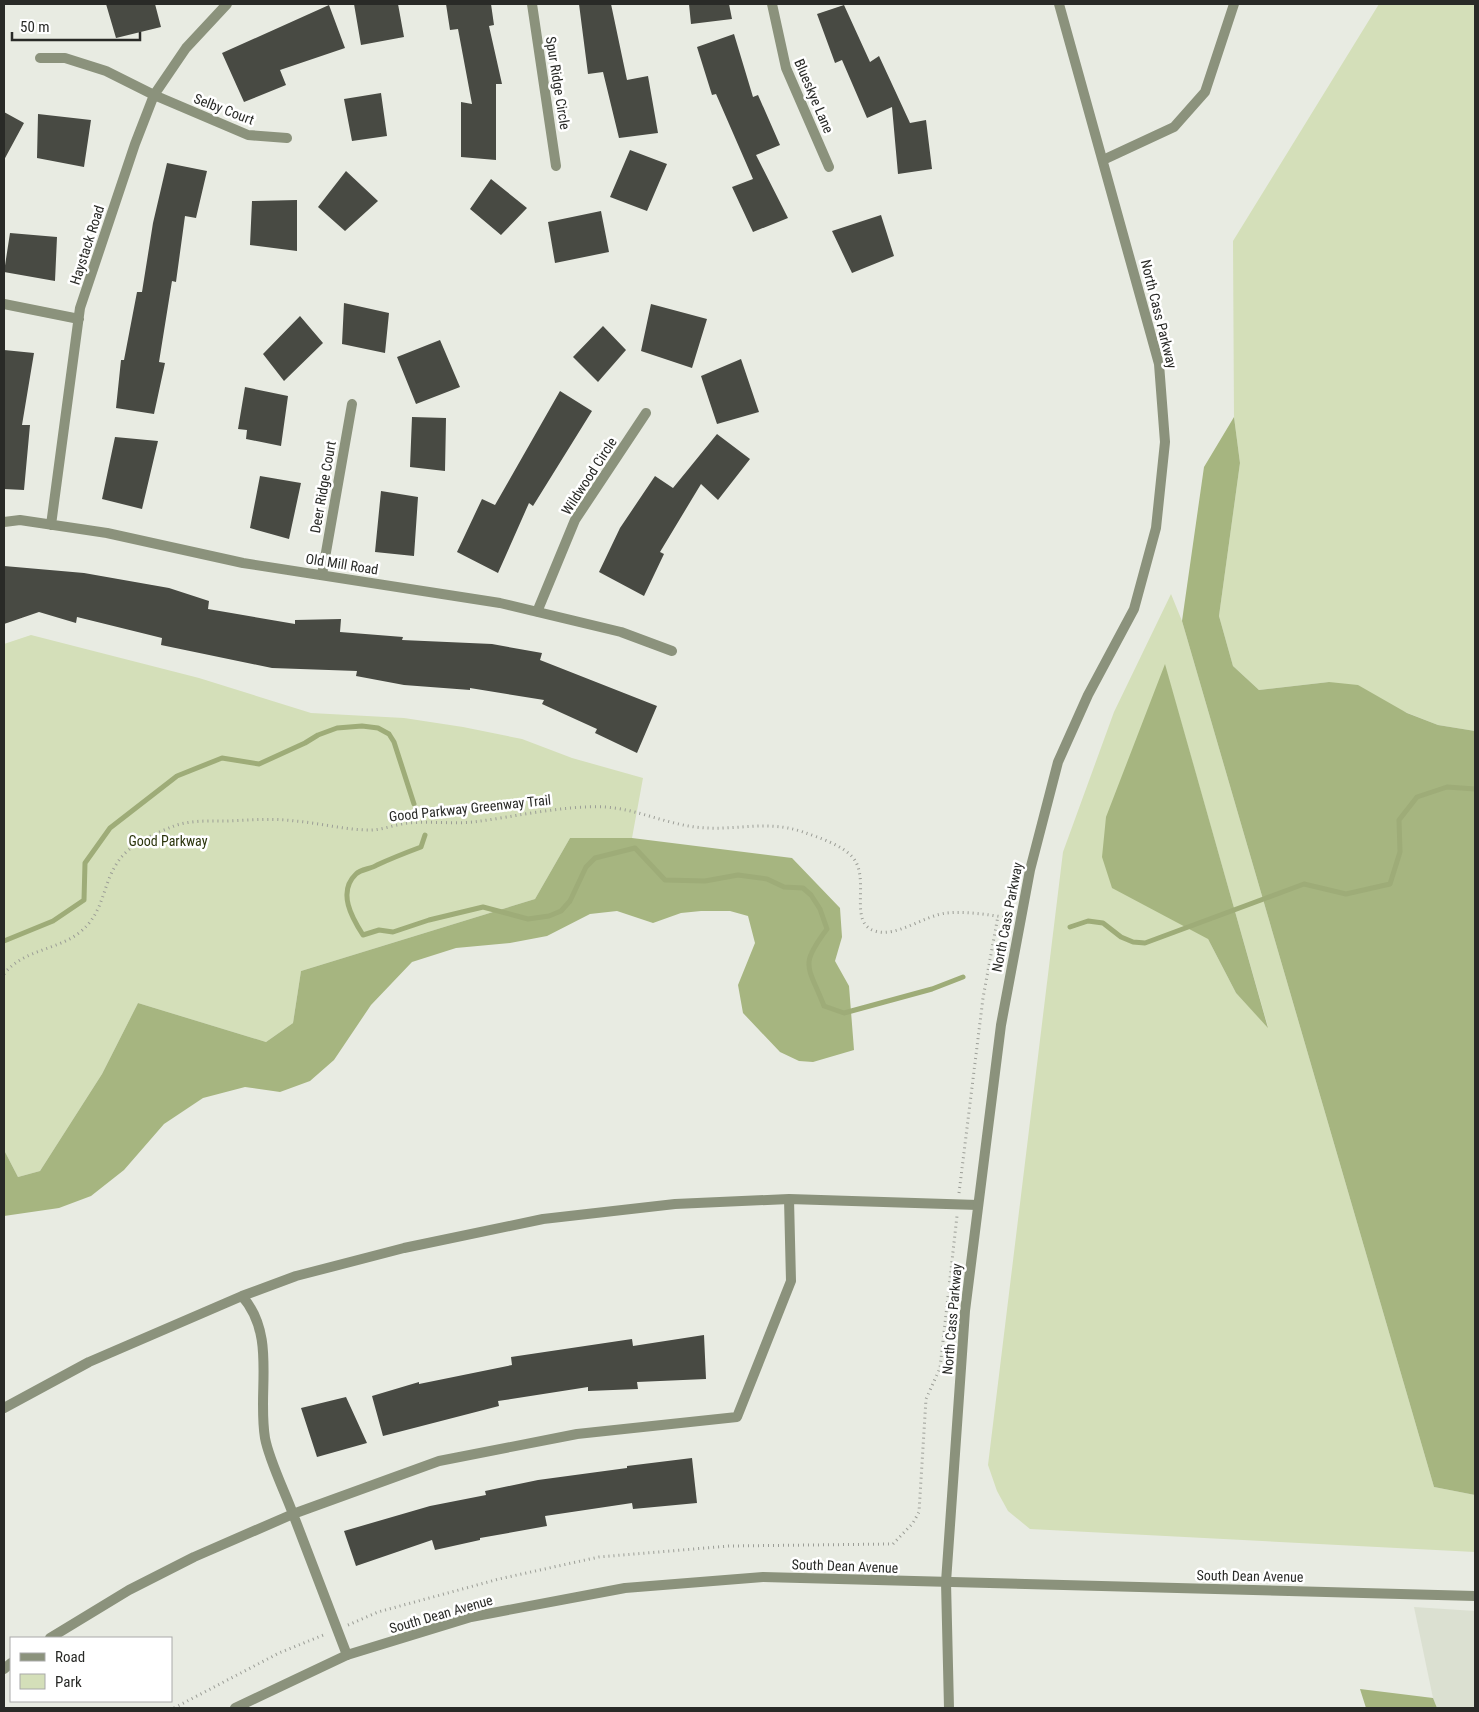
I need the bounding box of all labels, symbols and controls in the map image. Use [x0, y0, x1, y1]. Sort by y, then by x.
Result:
scale bar [12, 10, 140, 42]
text: 50 m [20, 18, 50, 36]
street label: Spur Ridge Circle [543, 35, 573, 131]
street label: Blueskye Lane [791, 56, 837, 136]
street label: Selby Court [192, 90, 256, 128]
street label: Haystack Road [67, 203, 107, 287]
street label: North Cass Parkway [1138, 258, 1180, 370]
street label: Wildwood Circle [558, 434, 620, 518]
street label: Deer Ridge Court [307, 440, 339, 534]
street label: Old Mill Road [305, 550, 379, 578]
street label: Good Parkway Greenway Trail [388, 792, 552, 824]
park label: Good Parkway [129, 833, 208, 849]
street label: North Cass Parkway [989, 861, 1026, 973]
street label: North Cass Parkway [939, 1263, 965, 1375]
street label: South Dean Avenue [791, 1556, 899, 1576]
street label: South Dean Avenue [1197, 1567, 1304, 1585]
street label: South Dean Avenue [387, 1591, 495, 1636]
legend [10, 1637, 172, 1702]
text: Road [55, 1648, 85, 1666]
text: Park [55, 1673, 82, 1691]

